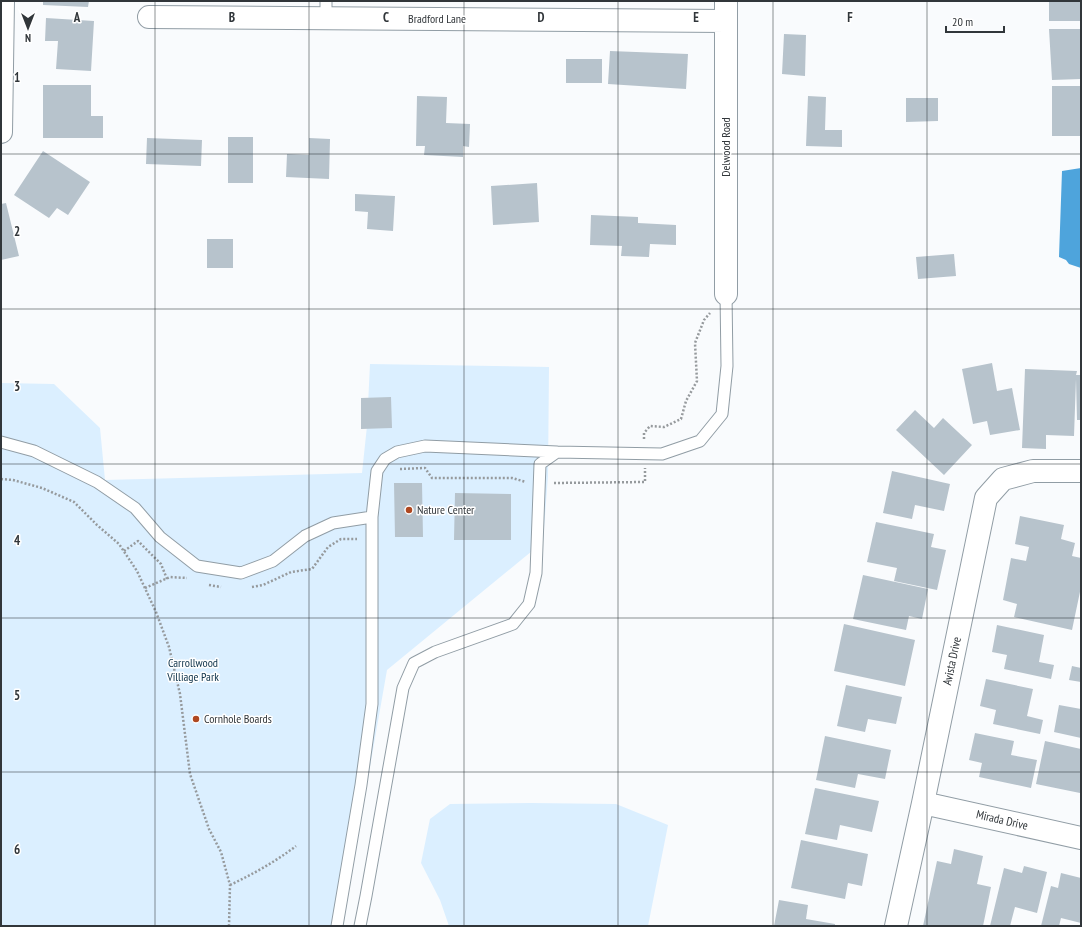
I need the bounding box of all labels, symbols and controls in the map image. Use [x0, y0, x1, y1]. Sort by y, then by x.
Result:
north arrow [8, 8, 48, 48]
scale bar [946, 8, 1004, 34]
text: A [73, 9, 81, 26]
text: B [229, 9, 235, 26]
text: C [383, 9, 389, 26]
text: D [538, 9, 545, 26]
text: E [693, 9, 699, 26]
text: F [847, 9, 853, 26]
street label: Bradford Lane [408, 11, 466, 26]
text: 20 m [952, 14, 973, 29]
text: N [25, 31, 31, 45]
text: 1 [14, 69, 20, 86]
street label: Delwood Road [718, 117, 733, 177]
text: 2 [14, 223, 20, 240]
text: 3 [14, 378, 20, 395]
place label: Nature Center [417, 502, 475, 517]
marker: Nature Center [404, 505, 414, 515]
text: 4 [14, 532, 21, 549]
street label: Avista Drive [939, 635, 964, 686]
park label: Carrollwood Villiage Park [166, 655, 219, 684]
text: 5 [14, 687, 20, 704]
place label: Cornhole Boards [204, 711, 272, 726]
marker: Cornhole Boards [191, 714, 201, 724]
street label: Mirada Drive [975, 806, 1030, 833]
text: 6 [14, 841, 20, 858]

